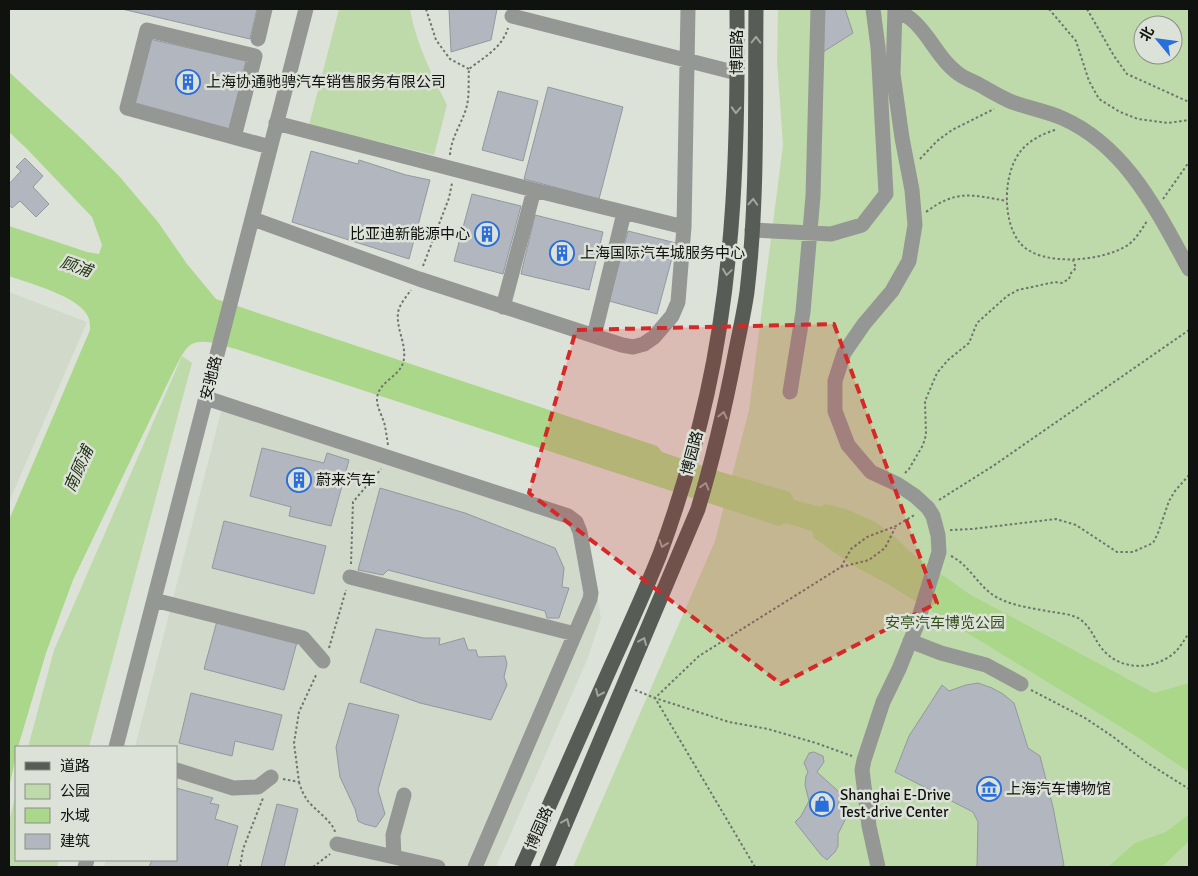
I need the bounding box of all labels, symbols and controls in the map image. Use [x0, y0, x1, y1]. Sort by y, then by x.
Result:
north arrow [1133, 15, 1183, 65]
text: 北 [1136, 24, 1158, 44]
street label: 博园路 [728, 29, 746, 75]
one-way arrow [751, 35, 761, 43]
building icon: 上海协通驰骋汽车销售服务有限公司 [175, 69, 201, 95]
place label: 上海协通驰骋汽车销售服务有限公司 [206, 73, 446, 91]
one-way arrow [731, 106, 742, 114]
one-way arrow [748, 198, 759, 206]
building icon: 比亚迪新能源中心 [474, 221, 500, 247]
place label: 比亚迪新能源中心 [350, 225, 470, 243]
building icon: 上海国际汽车城服务中心 [549, 240, 575, 266]
place label: 上海国际汽车城服务中心 [580, 244, 745, 262]
water label: 顾浦 [58, 252, 97, 283]
one-way arrow [722, 268, 733, 276]
street label: 安驰路 [197, 354, 225, 402]
one-way arrow [717, 410, 728, 419]
street label: 博园路 [677, 429, 707, 477]
water label: 南顾浦 [60, 440, 99, 495]
building icon: 蔚来汽车 [286, 467, 312, 493]
place label: 蔚来汽车 [316, 471, 376, 489]
one-way arrow [700, 482, 710, 490]
one-way arrow [659, 539, 669, 547]
park label: 安亭汽车博览公园 [885, 614, 1005, 632]
one-way arrow [637, 637, 647, 646]
one-way arrow [595, 688, 606, 697]
legend [15, 746, 178, 861]
text: 道路 [60, 757, 90, 775]
museum icon: 上海汽车博物馆 [976, 776, 1002, 802]
place label: 上海汽车博物馆 [1006, 780, 1111, 798]
text: 公园 [60, 782, 90, 800]
place label: Shanghai E-Drive Test-drive Center [840, 786, 951, 821]
shop icon: Shanghai E-Drive Test-drive Center [809, 791, 835, 817]
street label: 博园路 [522, 804, 556, 852]
text: 水域 [60, 807, 90, 825]
one-way arrow [559, 818, 570, 827]
text: 建筑 [60, 832, 90, 850]

